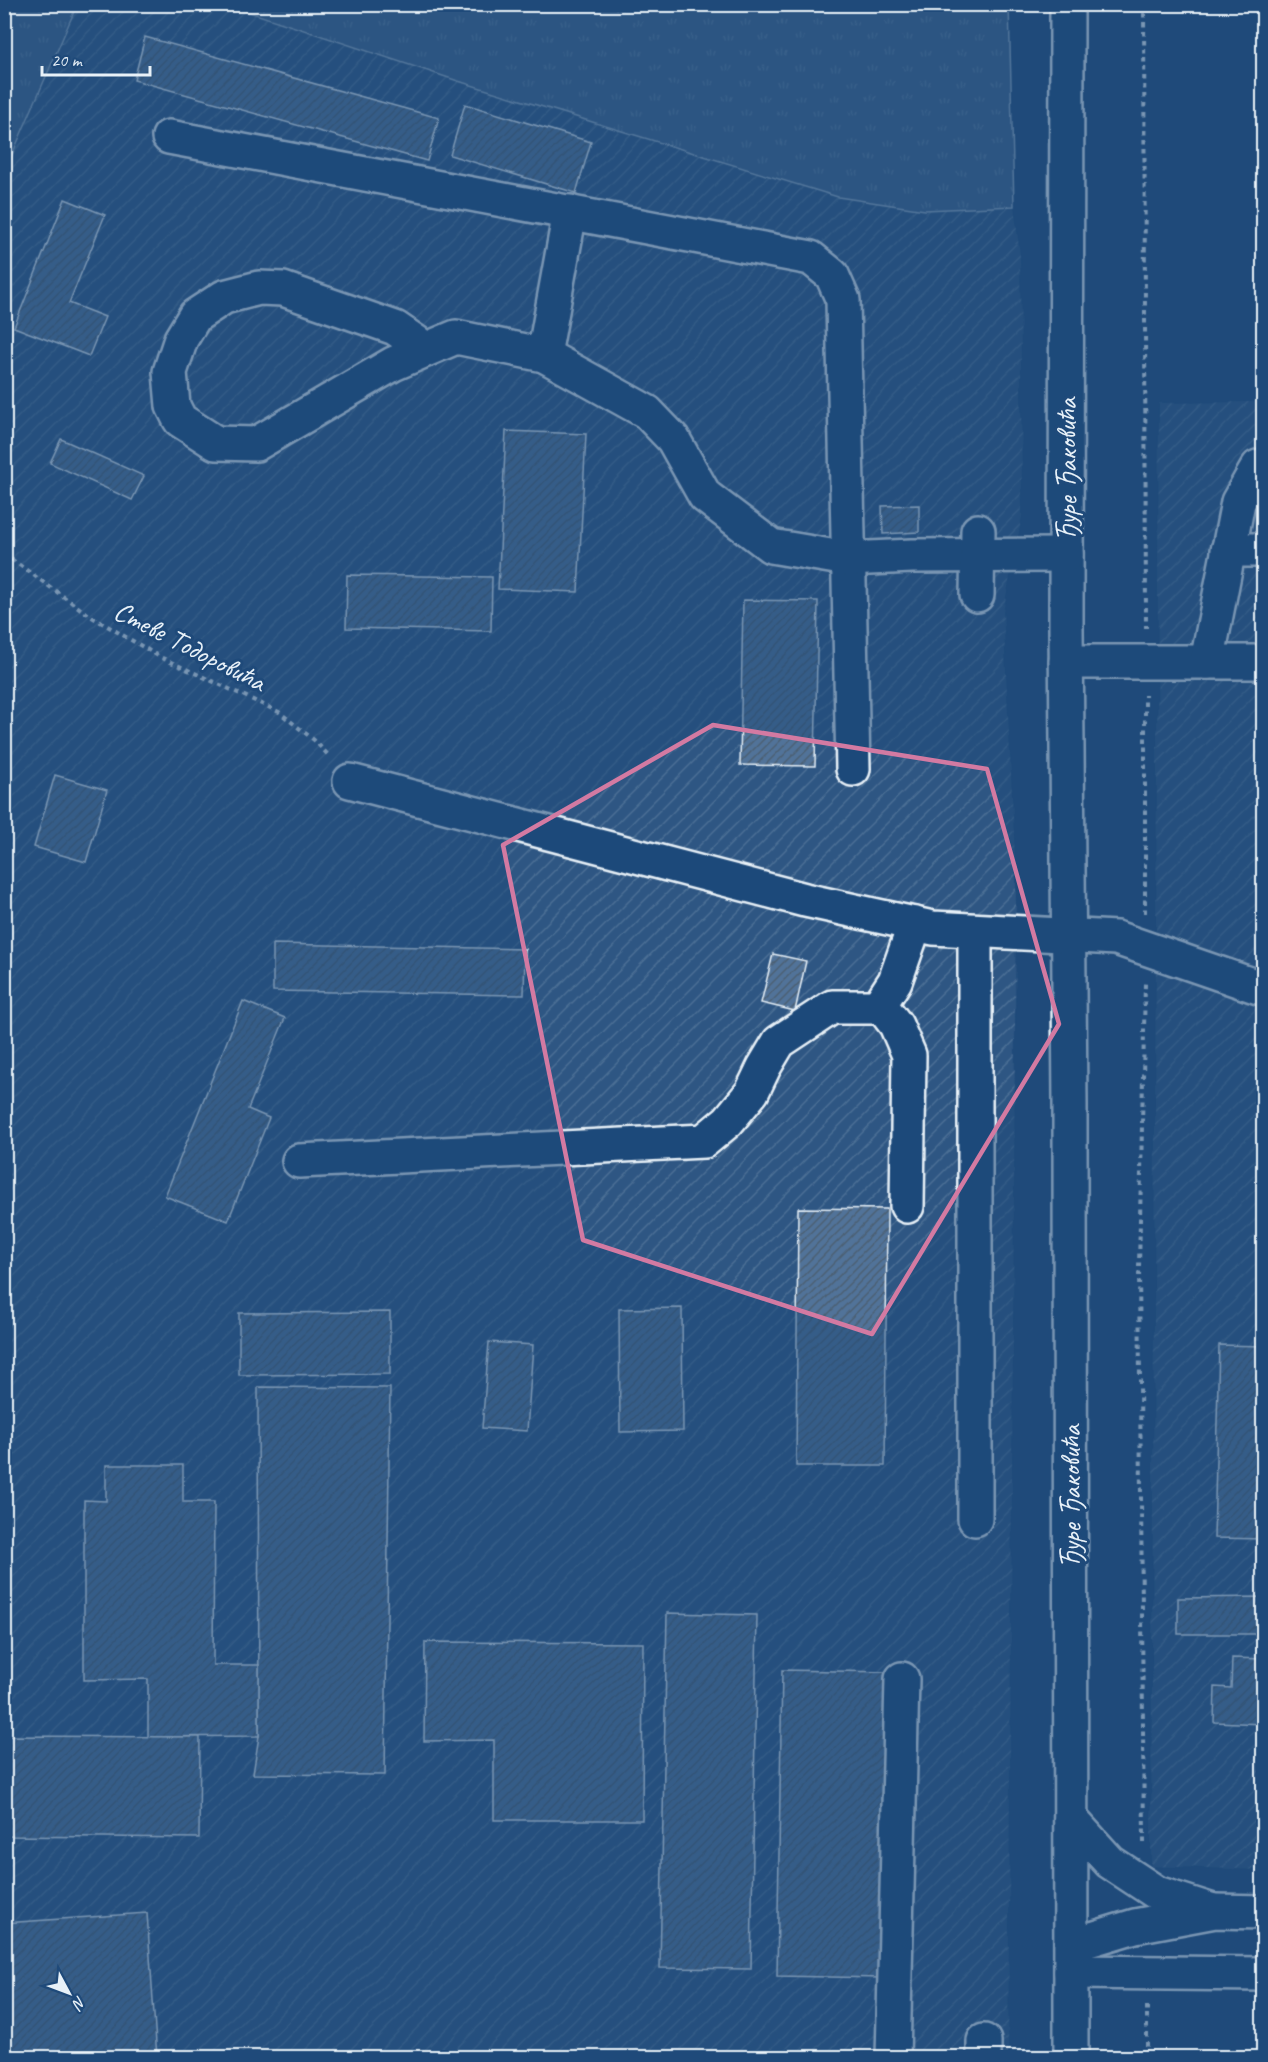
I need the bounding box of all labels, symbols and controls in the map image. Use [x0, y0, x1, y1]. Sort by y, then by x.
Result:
scale bar [42, 39, 150, 77]
text: 20 m [51, 49, 84, 71]
street label: Ђуре Ђаковића [1049, 396, 1084, 542]
street label: Стеве Тодоровића [108, 593, 273, 700]
street label: Ђуре Ђаковића [1053, 1423, 1088, 1569]
north arrow [39, 1963, 99, 2023]
text: N [67, 1992, 90, 2015]

